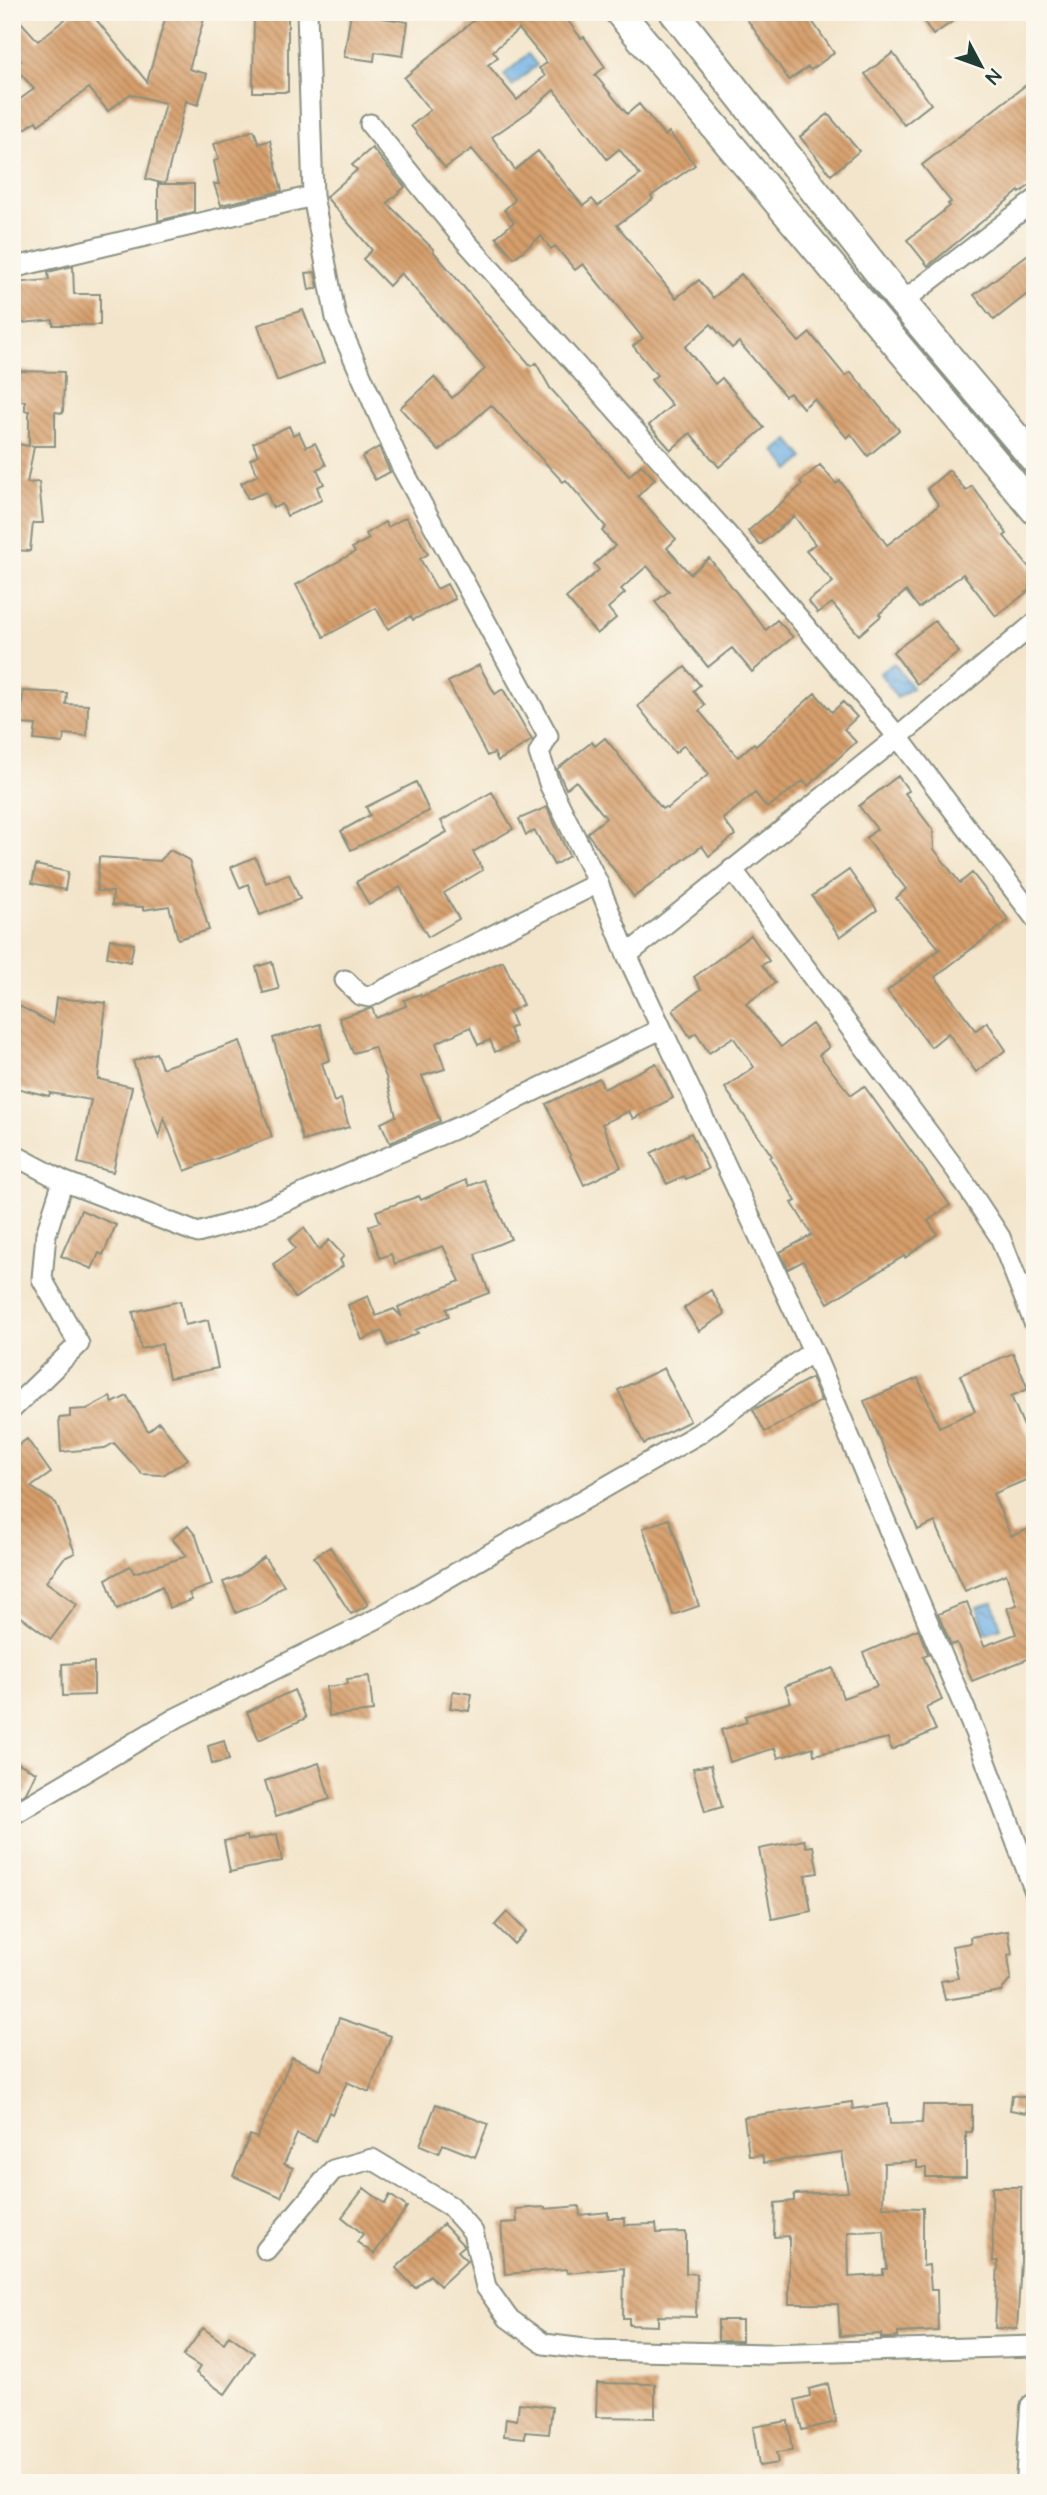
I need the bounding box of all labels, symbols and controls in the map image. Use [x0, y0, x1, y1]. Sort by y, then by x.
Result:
north arrow [946, 32, 1016, 102]
text: N [979, 63, 1007, 90]

